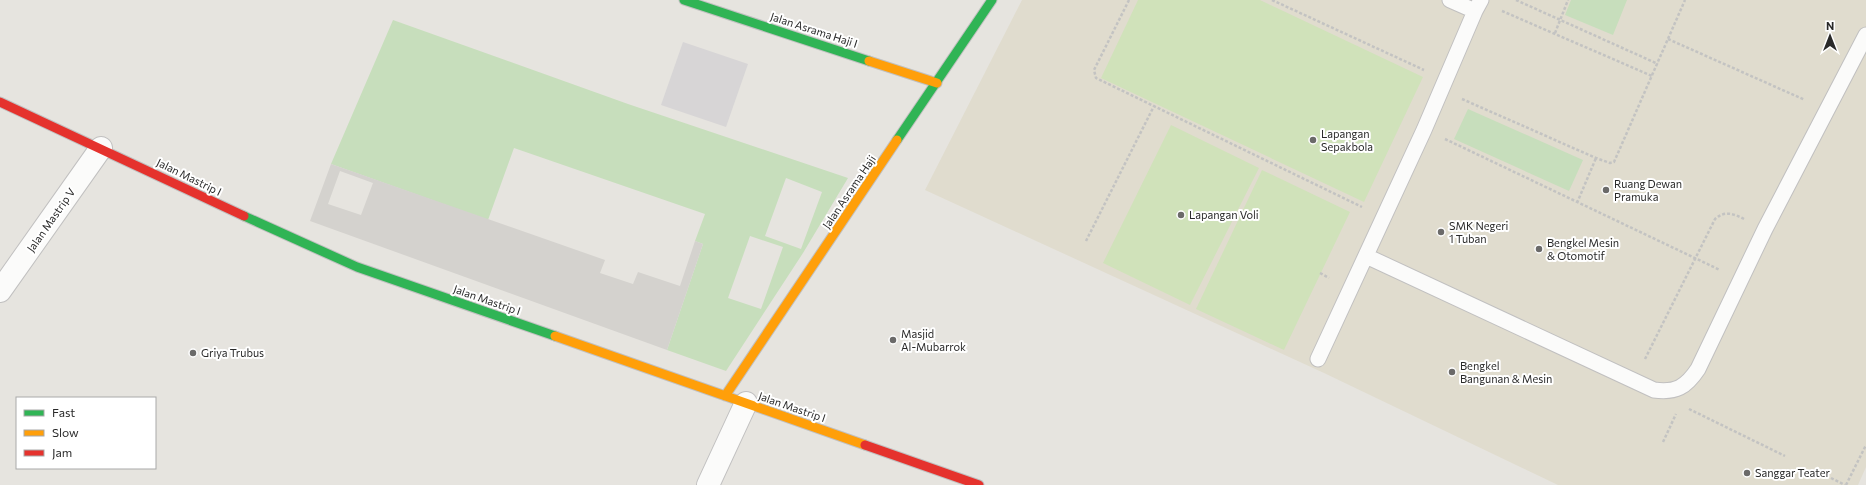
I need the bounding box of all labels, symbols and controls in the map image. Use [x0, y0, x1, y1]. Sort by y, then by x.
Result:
street label: Jalan Asrama Haji I [769, 9, 859, 51]
north arrow [1810, 16, 1850, 56]
text: N [1826, 19, 1834, 32]
place label: Lapangan Sepakbola [1321, 127, 1373, 153]
marker: Lapangan Sepakbola [1308, 135, 1318, 145]
street label: Jalan Asrama Haji [819, 152, 879, 231]
street label: Jalan Mastrip I [154, 155, 224, 199]
place label: Ruang Dewan Pramuka [1614, 177, 1682, 203]
street label: Jalan Mastrip V [24, 185, 78, 255]
marker: Ruang Dewan Pramuka [1601, 185, 1611, 195]
place label: Lapangan Voli [1189, 208, 1259, 221]
marker: Lapangan Voli [1176, 210, 1186, 220]
place label: SMK Negeri 1 Tuban [1449, 219, 1509, 245]
marker: SMK Negeri 1 Tuban [1436, 227, 1446, 237]
place label: Bengkel Mesin & Otomotif [1547, 236, 1619, 262]
marker: Bengkel Mesin & Otomotif [1534, 244, 1544, 254]
street label: Jalan Mastrip I [451, 282, 523, 318]
place label: Masjid Al-Mubarrok [901, 327, 966, 353]
marker: Masjid Al-Mubarrok [888, 335, 898, 345]
place label: Griya Trubus [201, 346, 264, 359]
marker: Griya Trubus [188, 348, 198, 358]
place label: Bengkel Bangunan & Mesin [1460, 359, 1552, 385]
marker: Bengkel Bangunan & Mesin [1447, 367, 1457, 377]
street label: Jalan Mastrip I [756, 389, 828, 425]
legend [16, 397, 156, 469]
text: Fast [52, 405, 75, 419]
text: Slow [52, 425, 79, 439]
text: Jam [52, 445, 72, 460]
place label: Sanggar Teater [1755, 466, 1831, 479]
marker: Sanggar Teater [1742, 468, 1752, 478]

